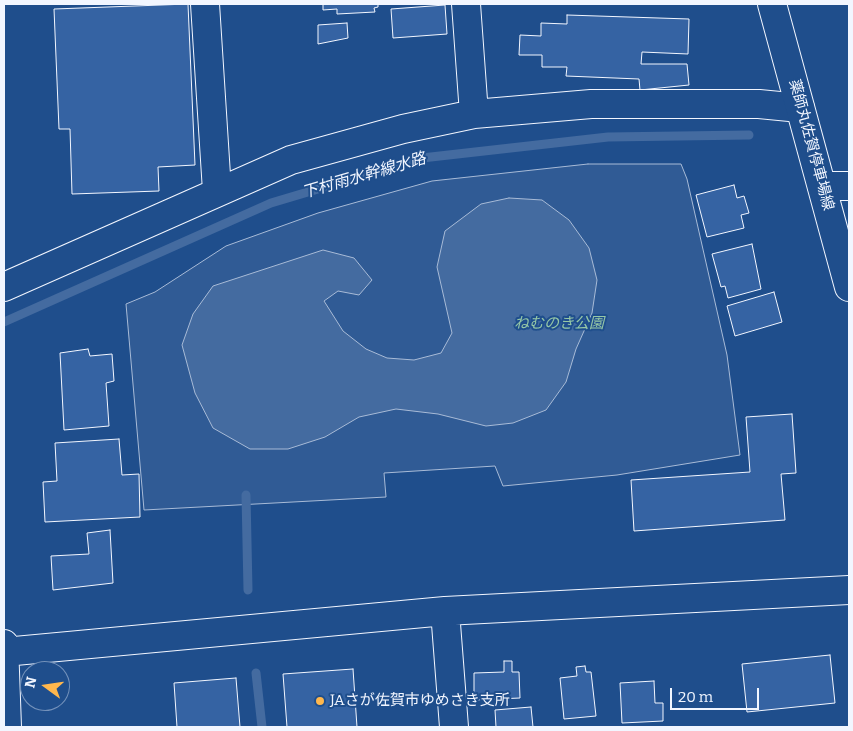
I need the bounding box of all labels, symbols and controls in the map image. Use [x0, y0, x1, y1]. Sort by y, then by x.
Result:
street label: 薬師丸佐賀停車場線 [785, 77, 837, 213]
water label: 下村雨水幹線水路 [300, 149, 428, 203]
park label: ねむのき公園 [514, 315, 604, 333]
north arrow [20, 661, 70, 711]
text: N [21, 675, 40, 690]
scale bar [673, 678, 762, 710]
text: 20 m [678, 688, 713, 706]
place label: JAさが佐賀市ゆめさき支所 [330, 692, 510, 710]
marker: JAさが佐賀市ゆめさき支所 [314, 695, 326, 707]

